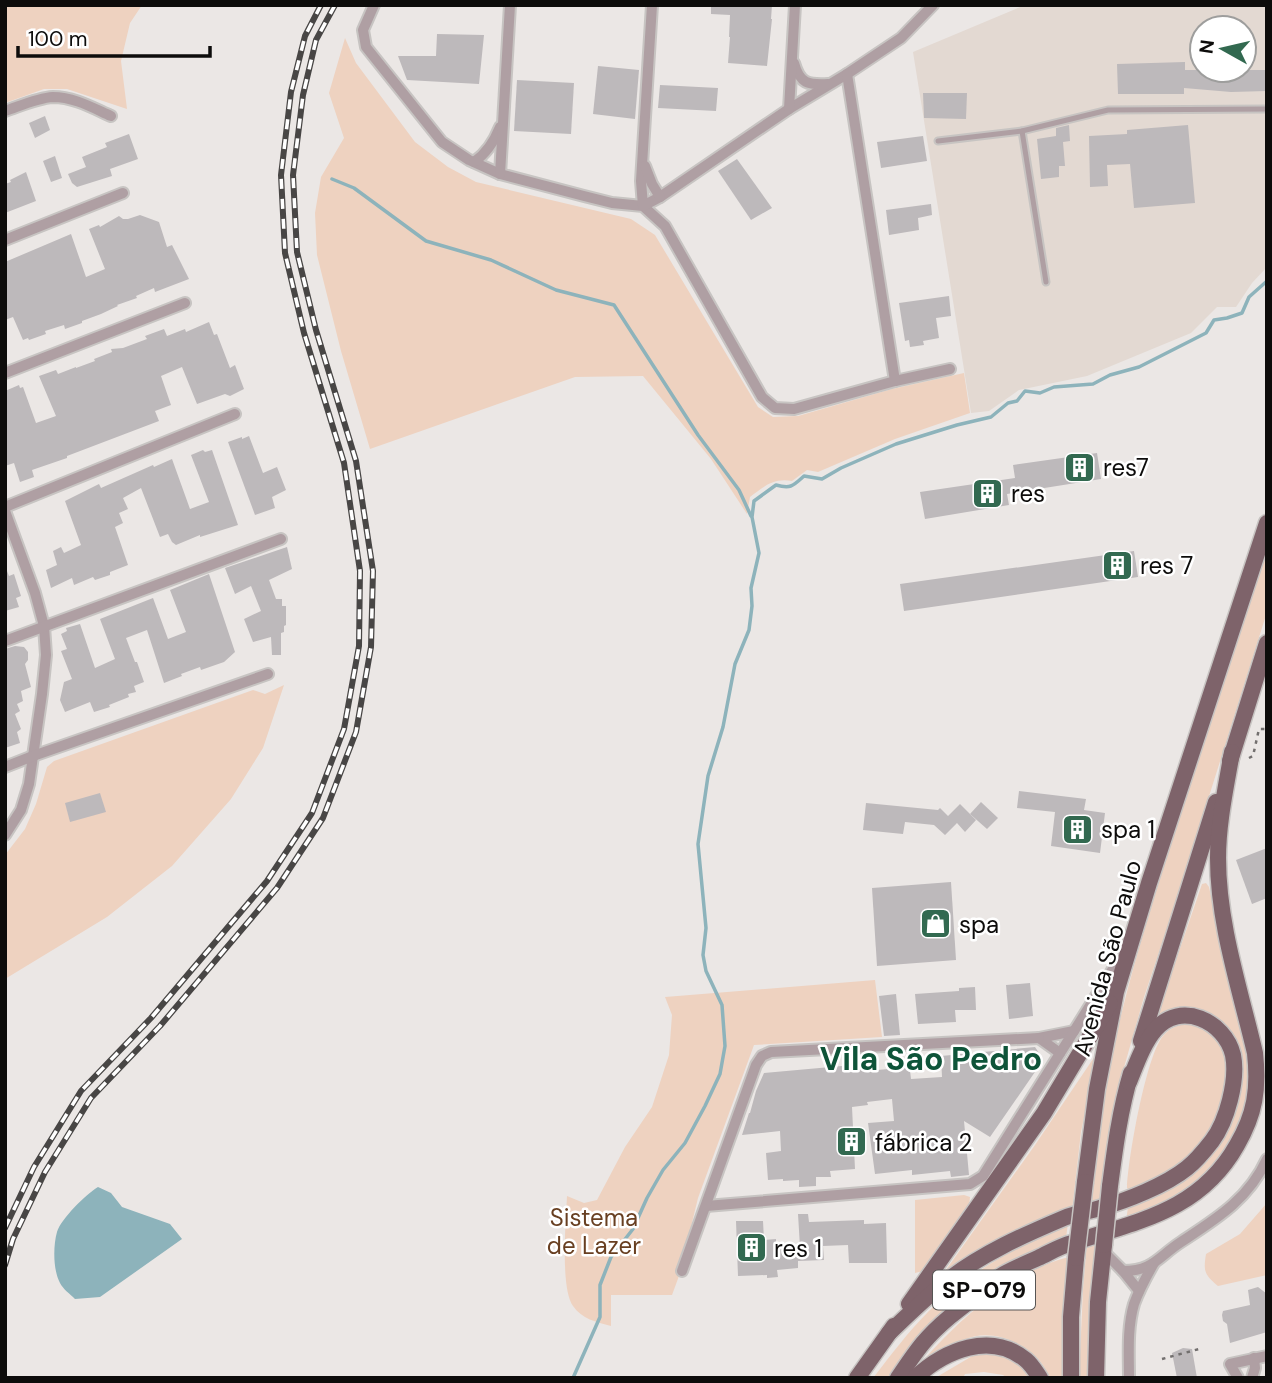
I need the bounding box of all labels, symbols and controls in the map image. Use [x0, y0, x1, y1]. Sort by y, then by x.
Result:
scale bar [18, 14, 210, 58]
north arrow [1188, 14, 1258, 84]
text: 100 m [28, 25, 88, 53]
text: N [1193, 38, 1220, 55]
building icon: res7 [1063, 450, 1097, 484]
place label: res7 [1103, 452, 1149, 483]
building icon: res [971, 476, 1005, 510]
place label: res [1011, 478, 1045, 509]
building icon: res 7 [1100, 548, 1134, 582]
place label: res 7 [1140, 550, 1193, 581]
building icon: spa 1 [1061, 812, 1095, 846]
place label: spa 1 [1101, 814, 1155, 845]
street label: Avenida São Paulo [1066, 857, 1148, 1059]
shop icon: spa [919, 907, 953, 941]
place label: spa [959, 909, 999, 940]
district label: Vila São Pedro [820, 1038, 1042, 1080]
building icon: fábrica 2 [835, 1125, 869, 1159]
place label: fábrica 2 [875, 1127, 972, 1158]
park label: Sistema de Lazer [547, 1202, 641, 1261]
building icon: res 1 [734, 1231, 768, 1265]
place label: res 1 [774, 1233, 822, 1264]
road number: SP-079 [933, 1270, 1035, 1310]

